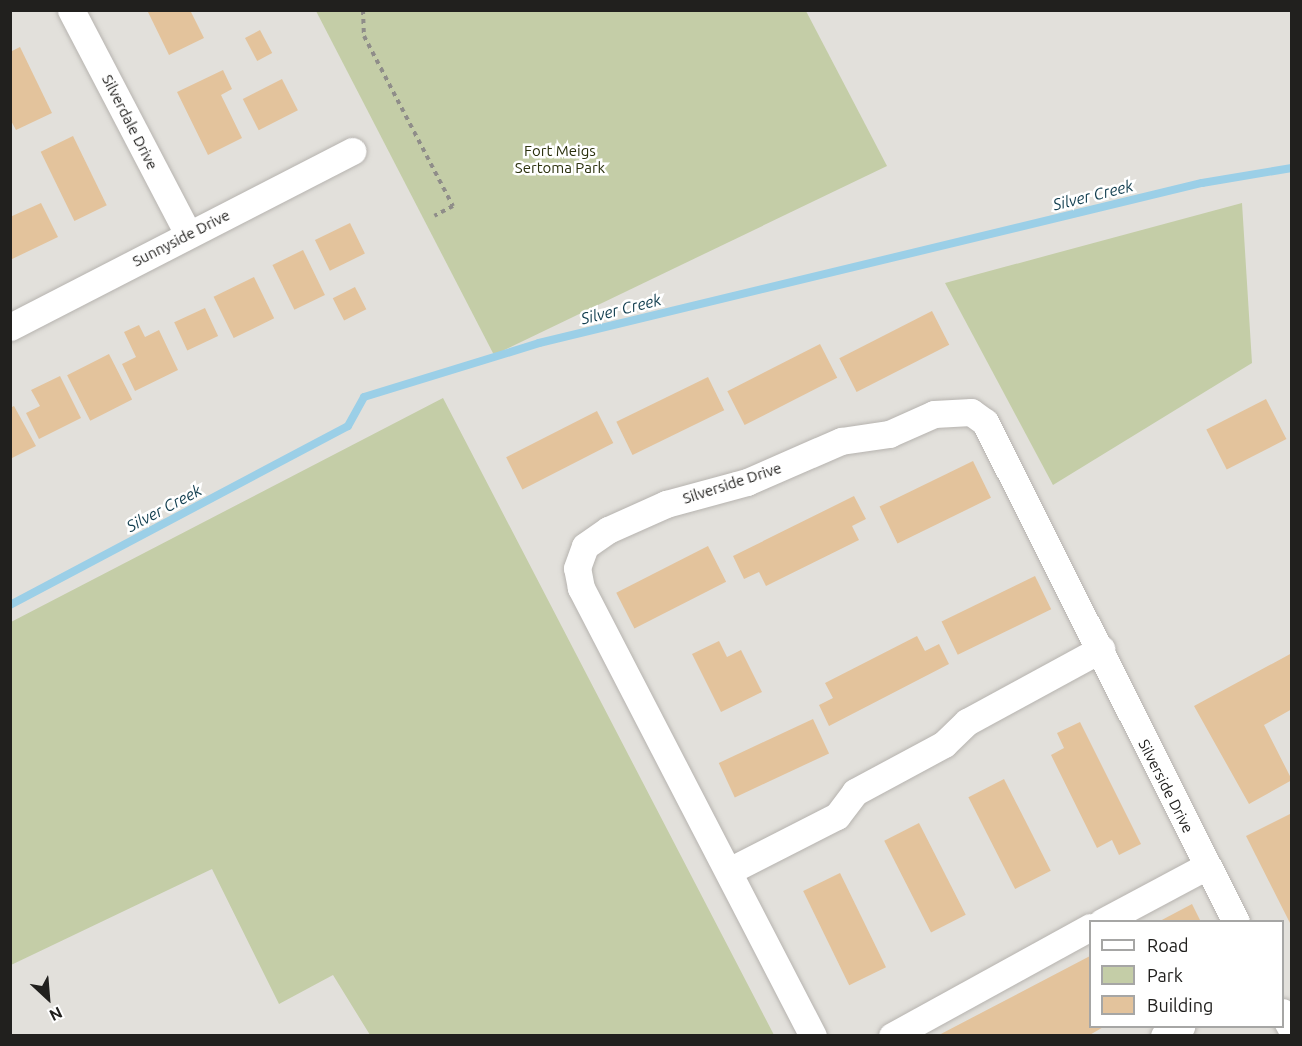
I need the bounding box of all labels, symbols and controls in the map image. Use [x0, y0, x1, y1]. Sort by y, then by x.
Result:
street label: Silverdale Drive [98, 71, 162, 173]
park label: Fort Meigs Sertoma Park [515, 141, 605, 176]
water label: Silver Creek [1051, 176, 1135, 214]
street label: Sunnyside Drive [129, 206, 233, 270]
water label: Silver Creek [579, 290, 663, 328]
street label: Silverside Drive [680, 459, 784, 507]
water label: Silver Creek [123, 480, 205, 536]
street label: Silverside Drive [1135, 736, 1197, 836]
legend [1089, 920, 1284, 1028]
text: Road [1147, 935, 1189, 955]
text: Park [1147, 965, 1183, 985]
north arrow [18, 968, 78, 1028]
text: Building [1147, 995, 1213, 1015]
text: N [47, 1003, 65, 1025]

